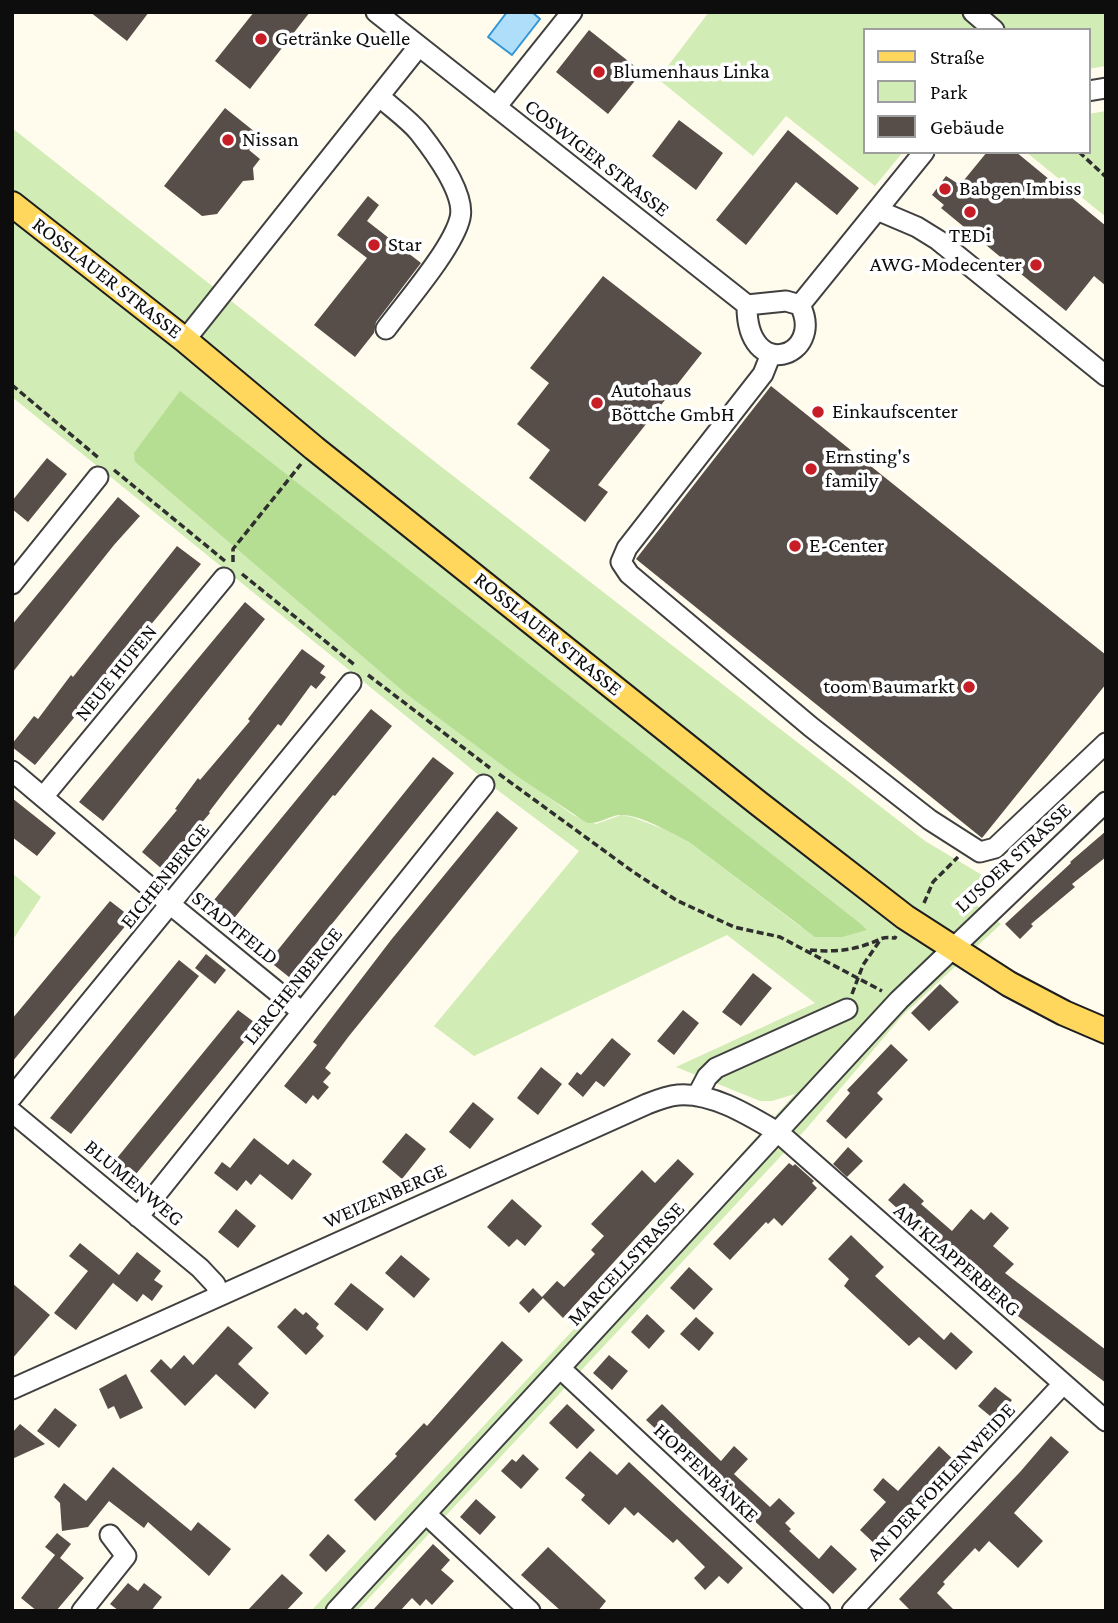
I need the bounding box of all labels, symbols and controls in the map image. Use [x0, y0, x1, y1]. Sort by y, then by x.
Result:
place label: Getränke Quelle [275, 26, 410, 52]
legend [862, 28, 1090, 154]
marker: Getränke Quelle [253, 31, 269, 47]
text: Straße [930, 45, 984, 69]
place label: Blumenhaus Linka [613, 59, 770, 85]
marker: Blumenhaus Linka [591, 64, 607, 80]
text: Park [930, 80, 967, 104]
street label: COSWIGER STRASSE [520, 94, 674, 222]
text: Gebäude [930, 115, 1004, 139]
place label: Nissan [242, 127, 299, 153]
marker: Nissan [220, 132, 236, 148]
place label: Babgen Imbiss [959, 176, 1081, 202]
marker: Babgen Imbiss [937, 181, 953, 197]
marker: TEDi [962, 204, 978, 220]
street label: ROSSLAUER STRASSE [27, 212, 187, 344]
place label: TEDi [949, 223, 991, 249]
place label: Star [388, 232, 422, 258]
marker: Star [366, 237, 382, 253]
place label: AWG-Modecenter [870, 252, 1022, 278]
marker: AWG-Modecenter [1028, 257, 1044, 273]
place label: Autohaus Böttche GmbH [611, 378, 734, 428]
marker: Autohaus Böttche GmbH [589, 395, 605, 411]
place label: Einkaufscenter [832, 399, 958, 425]
marker: Einkaufscenter [810, 404, 826, 420]
place label: Ernsting's family [825, 444, 910, 494]
marker: Ernsting's family [803, 461, 819, 477]
place label: E-Center [809, 533, 884, 559]
marker: E-Center [787, 538, 803, 554]
street label: ROSSLAUER STRASSE [469, 567, 627, 701]
street label: NEUE HUFEN [69, 620, 163, 726]
place label: toom Baumarkt [823, 674, 955, 700]
marker: toom Baumarkt [961, 679, 977, 695]
street label: LUSOER STRASSE [950, 798, 1076, 918]
street label: EICHENBERGE [115, 818, 215, 934]
street label: STADTFELD [187, 886, 283, 970]
street label: LERCHENBERGE [238, 922, 348, 1050]
street label: BLUMENWEG [79, 1134, 189, 1232]
street label: WEIZENBERGE [319, 1158, 451, 1234]
street label: MARCELLSTRASSE [562, 1197, 690, 1331]
street label: AM KLAPPERBERG [889, 1198, 1025, 1322]
street label: AN DER FOHLENWEIDE [861, 1398, 1021, 1566]
street label: HOPFENBÄNKE [648, 1418, 764, 1528]

